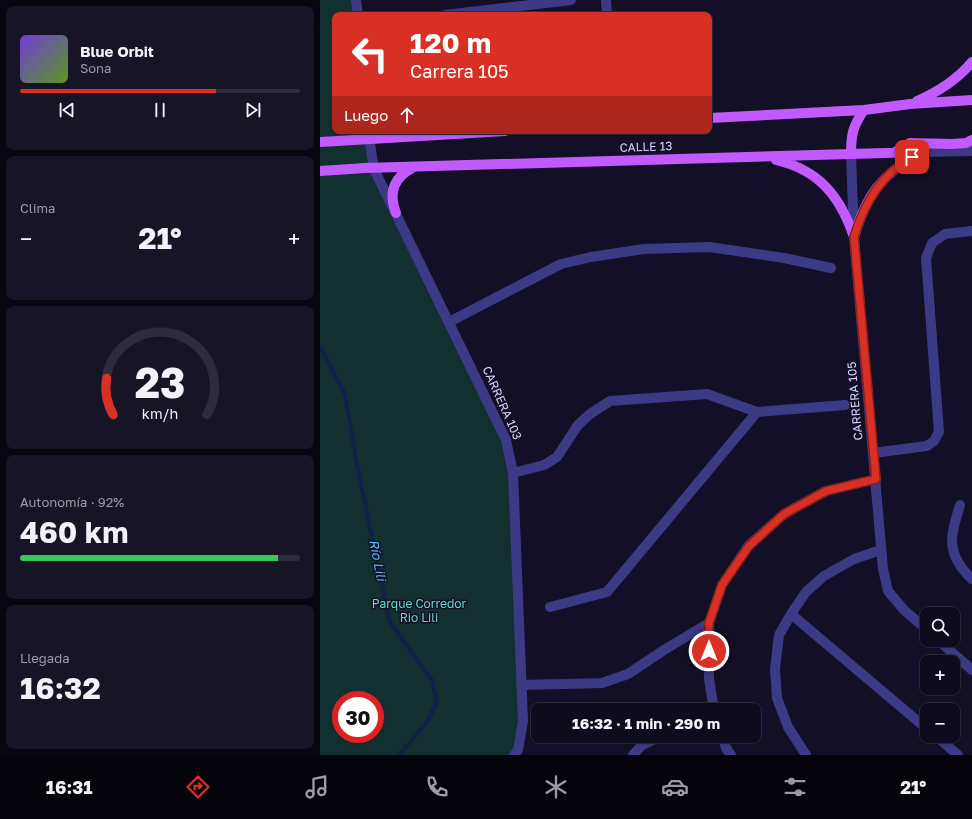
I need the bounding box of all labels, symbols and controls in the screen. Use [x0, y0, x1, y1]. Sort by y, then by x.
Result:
text: 120 m [410, 26, 491, 59]
icon: left [344, 28, 396, 80]
text: Blue Orbit [80, 42, 154, 60]
text: Sona [80, 60, 111, 76]
text: Carrera 105 [410, 60, 509, 82]
icon: previous [56, 99, 78, 121]
icon: pause [149, 99, 171, 121]
icon: next [242, 99, 264, 121]
icon: ahead [396, 104, 418, 126]
text: Luego [344, 106, 388, 124]
street label: CALLE 13 [619, 138, 673, 155]
pin [895, 140, 929, 174]
icon: arrive [901, 146, 923, 168]
text: Clima [20, 200, 55, 216]
text: 21° [138, 220, 182, 256]
text: − [20, 225, 32, 252]
text: + [288, 225, 300, 252]
text: 23 [135, 357, 185, 407]
street label: CARRERA 105 [844, 361, 865, 441]
street label: CARRERA 103 [480, 364, 525, 442]
text: km/h [142, 405, 178, 422]
text: Autonomía · 92% [20, 494, 124, 510]
text: 460 km [20, 514, 128, 550]
water label: Río Lili [366, 538, 390, 584]
park label: Parque Corredor Rio Lili [372, 596, 467, 625]
map controls [920, 607, 960, 743]
button: search [920, 607, 960, 647]
position arrow [688, 630, 730, 672]
text: Llegada [20, 650, 70, 666]
button: + [920, 655, 960, 695]
text: 16:32 [20, 670, 101, 706]
speed limit sign: 30 [332, 691, 384, 743]
button: − [920, 703, 960, 743]
text: 16:32 · 1 min · 290 m [572, 714, 720, 732]
icon: directions [184, 773, 212, 801]
icon: music [303, 773, 331, 801]
icon: phone [423, 773, 451, 801]
icon: climate [542, 773, 570, 801]
icon: car [661, 773, 689, 801]
icon: filters [781, 773, 809, 801]
text: 16:31 [46, 776, 92, 798]
text: 21° [900, 776, 926, 798]

